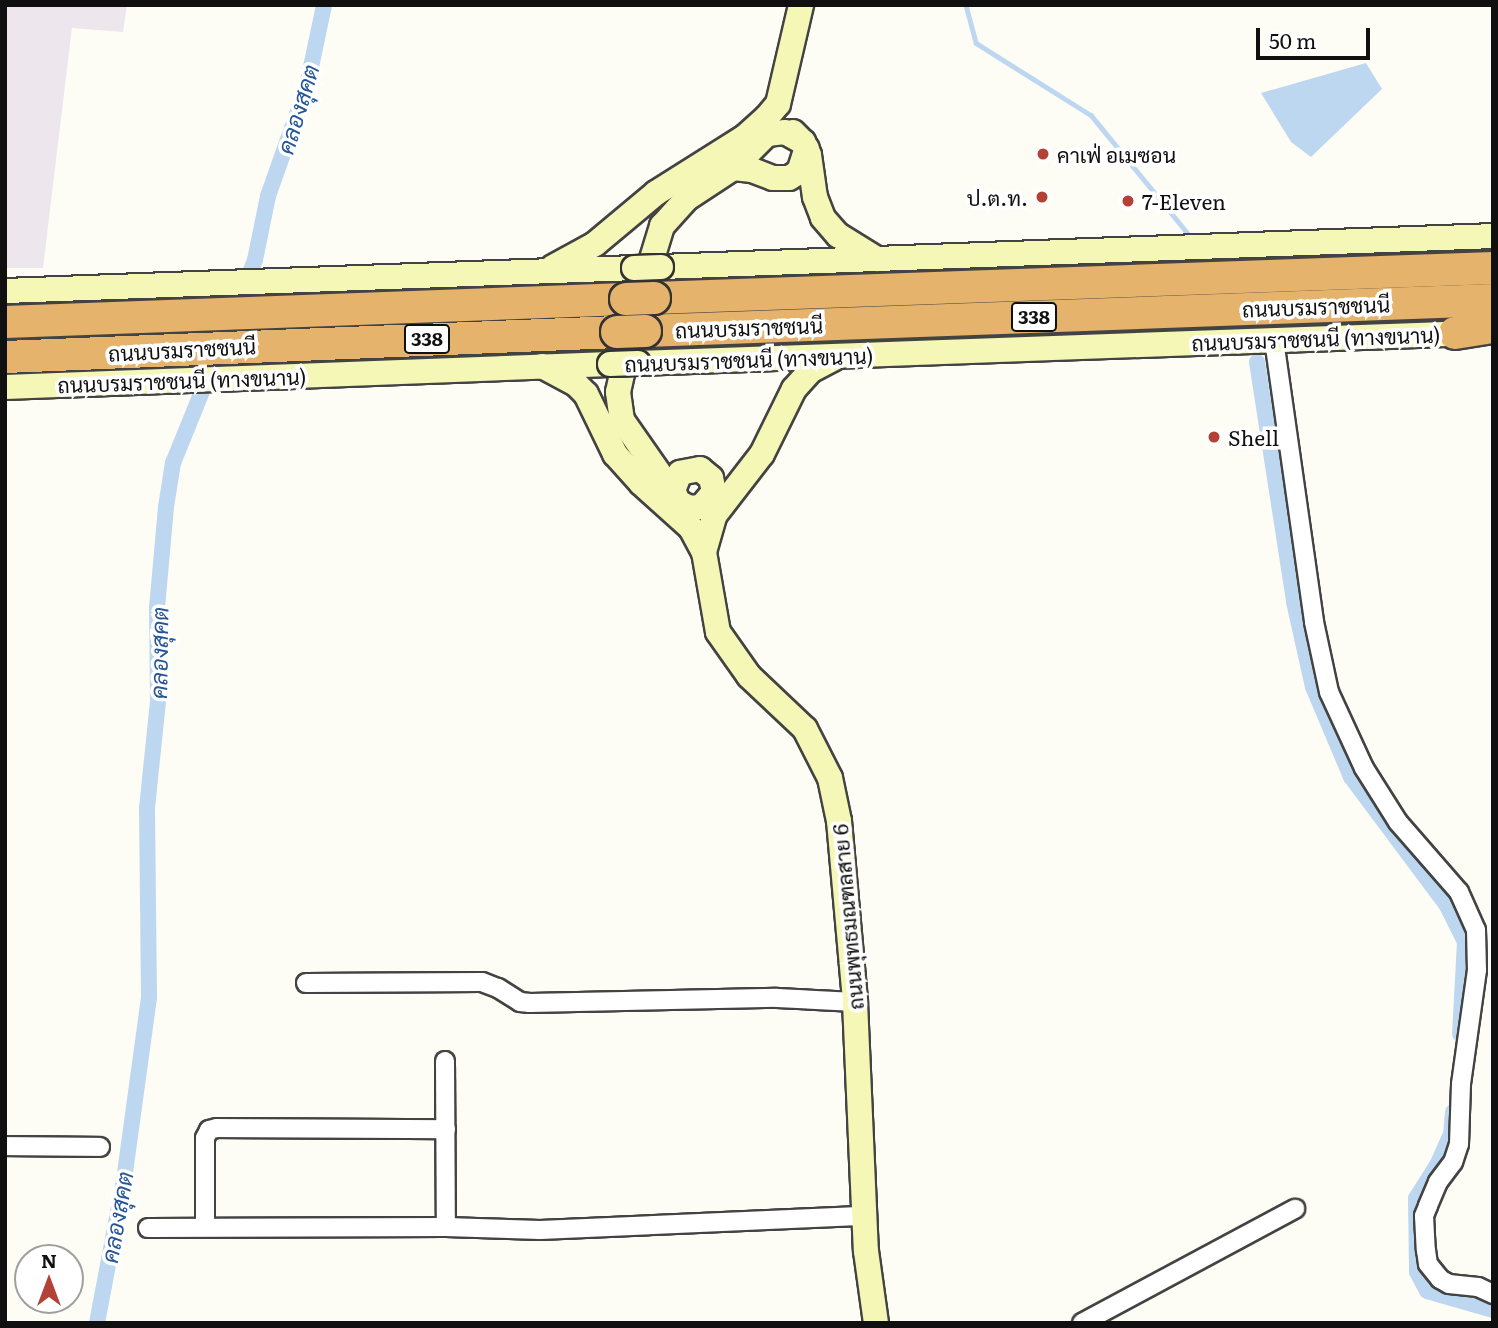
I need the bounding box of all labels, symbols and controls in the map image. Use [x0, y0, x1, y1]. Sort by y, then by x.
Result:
scale bar [1260, 14, 1374, 58]
text: 50 m [1269, 24, 1316, 55]
water label: คลองสุคต [270, 61, 324, 157]
place label: คาเฟ่ อเมซอน [1057, 141, 1176, 167]
marker: คาเฟ่ อเมซอน [1035, 146, 1051, 162]
place label: ป.ต.ท. [967, 184, 1028, 210]
place label: 7-Eleven [1142, 188, 1226, 214]
marker: ป.ต.ท. [1034, 189, 1050, 205]
marker: 7-Eleven [1120, 193, 1136, 209]
street label: ถนนบรมราชชนนี [1242, 291, 1390, 321]
road number: 338 [1010, 302, 1058, 332]
street label: ถนนบรมราชชนนี [675, 312, 823, 342]
street label: ถนนบรมราชชนนี (ทางขนาน) [1191, 321, 1441, 355]
road number: 338 [402, 324, 452, 354]
street label: ถนนบรมราชชนนี [107, 333, 257, 365]
street label: ถนนบรมราชชนนี (ทางขนาน) [624, 342, 874, 376]
street label: ถนนบรมราชชนนี (ทางขนาน) [57, 363, 307, 397]
place label: Shell [1228, 424, 1279, 450]
marker: Shell [1206, 429, 1222, 445]
water label: คลองสุคต [143, 607, 173, 699]
street label: ถนนพุทธมณฑลสาย 6 [826, 823, 868, 1011]
water label: คลองสุคต [94, 1169, 138, 1265]
north arrow [14, 1244, 84, 1314]
text: N [41, 1246, 57, 1274]

